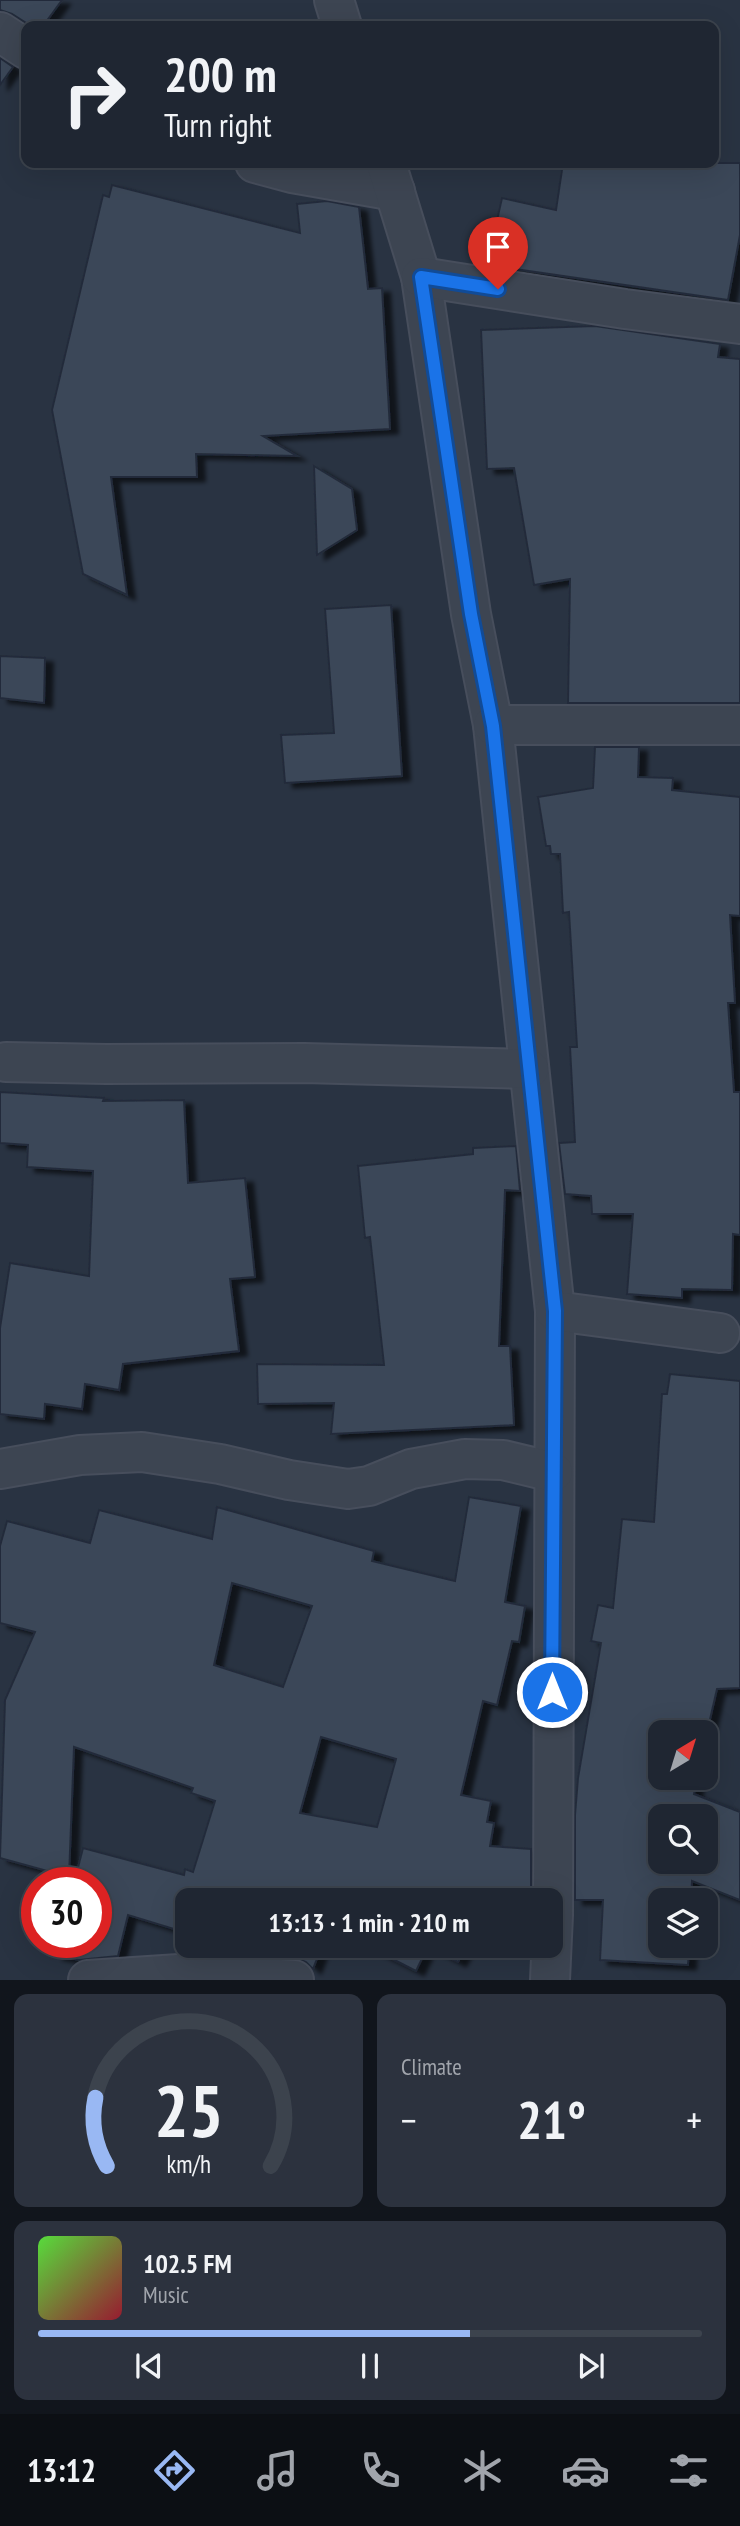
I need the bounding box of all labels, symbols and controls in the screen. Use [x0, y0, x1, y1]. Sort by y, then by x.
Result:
text: 200 m [164, 42, 277, 106]
icon: right [49, 49, 140, 140]
text: Turn right [164, 104, 272, 146]
pin [468, 217, 528, 289]
icon: arrive [479, 228, 517, 266]
position arrow [515, 1655, 589, 1729]
north arrow [648, 1720, 718, 1790]
map controls [648, 1720, 718, 1958]
button: search [648, 1804, 718, 1874]
speed limit sign: 30 [21, 1867, 112, 1958]
button: layers [648, 1888, 718, 1958]
text: 13:13 · 1 min · 210 m [269, 1906, 469, 1939]
text: Climate [401, 2052, 462, 2081]
text: 25 [154, 2063, 223, 2157]
text: 21° [517, 2086, 586, 2153]
text: − [401, 2095, 417, 2144]
text: + [686, 2095, 702, 2144]
text: km/h [166, 2148, 211, 2180]
text: 102.5 FM [143, 2247, 232, 2280]
text: Music [143, 2280, 189, 2309]
icon: previous [130, 2347, 168, 2385]
icon: pause [351, 2347, 389, 2385]
icon: next [572, 2347, 610, 2385]
icon: directions [150, 2446, 199, 2495]
icon: music [253, 2446, 302, 2495]
icon: phone [356, 2446, 405, 2495]
icon: climate [458, 2446, 507, 2495]
icon: car [561, 2446, 610, 2495]
icon: filters [664, 2446, 713, 2495]
text: 13:12 [27, 2449, 96, 2491]

